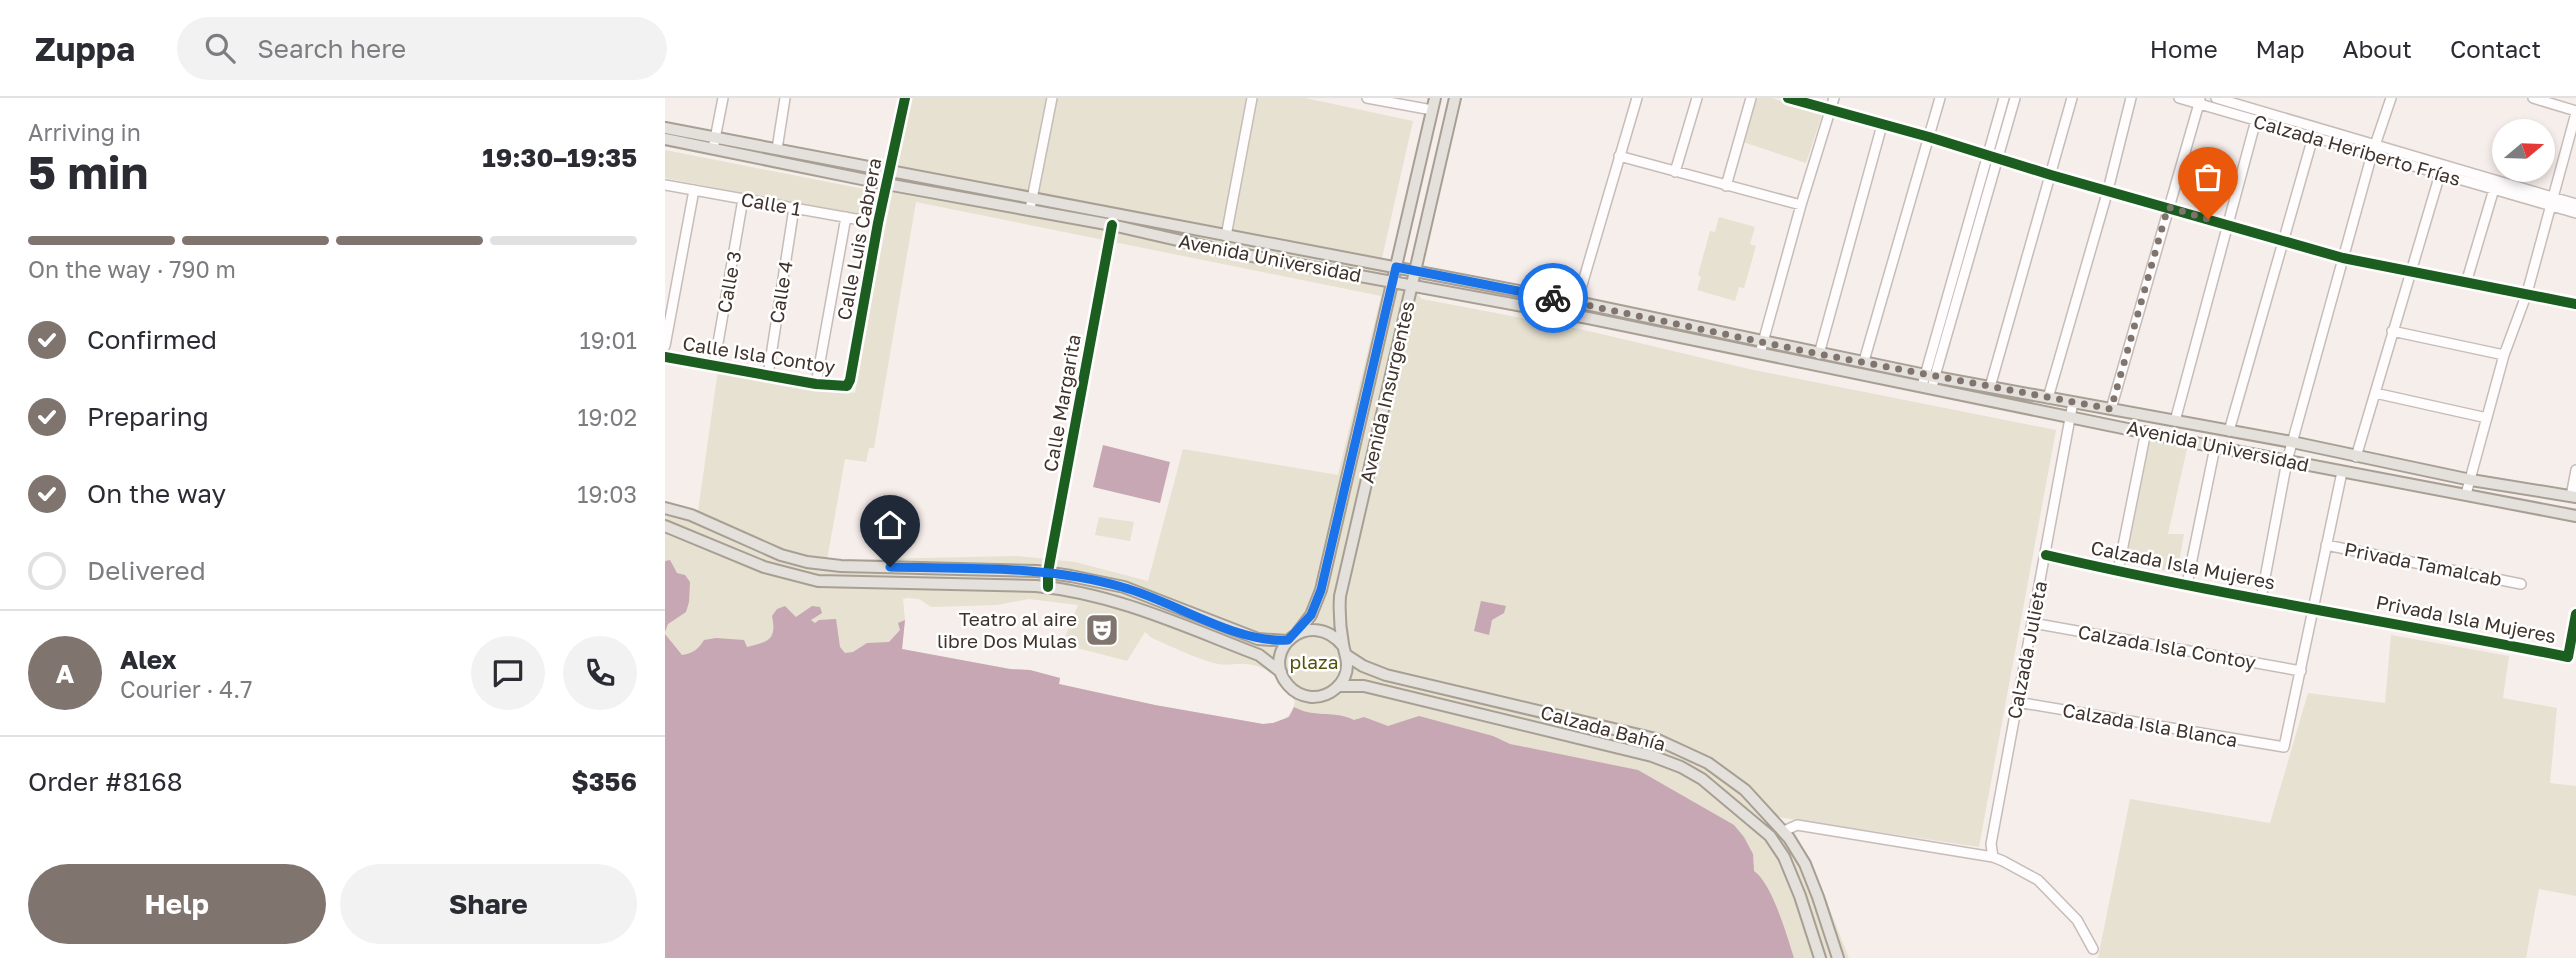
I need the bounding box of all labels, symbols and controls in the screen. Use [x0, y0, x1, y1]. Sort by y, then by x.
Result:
search box [177, 17, 667, 80]
text: Zuppa [35, 29, 135, 68]
icon: search [201, 29, 239, 67]
text: Search here [257, 33, 406, 64]
text: Home [2150, 34, 2218, 63]
text: Map [2256, 34, 2305, 63]
text: About [2343, 34, 2412, 63]
text: Contact [2450, 34, 2541, 63]
street label: Calzada Heriberto Frías [2251, 109, 2463, 190]
text: Arriving in [28, 118, 141, 146]
north arrow [2492, 119, 2555, 182]
map controls [2492, 119, 2555, 182]
text: 19:30–19:35 [482, 142, 637, 173]
text: 5 min [28, 144, 148, 199]
pin [2178, 147, 2238, 219]
street label: Calle Luis Cabrera [831, 156, 886, 322]
icon: bag [2189, 158, 2227, 196]
street label: Calle 1 [739, 187, 803, 220]
street label: Avenida Universidad [1177, 229, 1363, 286]
street label: Calle 3 [712, 249, 745, 315]
text: On the way · 790 m [28, 255, 236, 283]
street label: Calle 4 [764, 259, 797, 325]
courier [1518, 263, 1588, 333]
icon: bike [1534, 279, 1572, 317]
street label: Avenida Insurgentes [1354, 299, 1419, 485]
icon: check [28, 321, 66, 359]
text: Confirmed [87, 324, 217, 355]
text: 19:01 [580, 326, 637, 354]
street label: Calle Isla Contoy [681, 331, 837, 378]
street label: Calle Margarita [1038, 332, 1085, 473]
icon: check [28, 398, 66, 436]
text: Preparing [87, 401, 209, 432]
text: 19:02 [577, 403, 637, 431]
street label: Avenida Universidad [2125, 415, 2311, 476]
icon: check [28, 475, 66, 513]
text: On the way [87, 478, 226, 509]
text: 19:03 [577, 480, 637, 508]
pin [860, 495, 920, 567]
icon: home [871, 506, 909, 544]
street label: Calzada Isla Mujeres [2089, 535, 2277, 594]
street label: Privada Tamalcab [2342, 537, 2504, 590]
text: Delivered [87, 555, 206, 586]
street label: Calzada Julieta [2002, 579, 2051, 721]
street label: Privada Isla Mujeres [2374, 590, 2558, 647]
place label: Teatro al aire libre Dos Mulas [937, 607, 1077, 652]
theatre icon: Teatro al aire libre Dos Mulas [1083, 611, 1121, 649]
street label: Calzada Isla Contoy [2076, 620, 2258, 674]
button: chat [471, 636, 545, 710]
button: phone [563, 636, 637, 710]
text: Alex [120, 644, 177, 675]
park label: plaza [1290, 650, 1338, 673]
text: A [56, 658, 74, 689]
text: Courier · 4.7 [120, 675, 252, 703]
street label: Calzada Isla Blanca [2061, 698, 2239, 751]
street label: Calzada Bahía [1538, 700, 1668, 755]
text: Order #8168 [28, 766, 183, 797]
text: $356 [571, 766, 637, 797]
button: Help [28, 864, 326, 944]
button: Share [340, 864, 637, 944]

